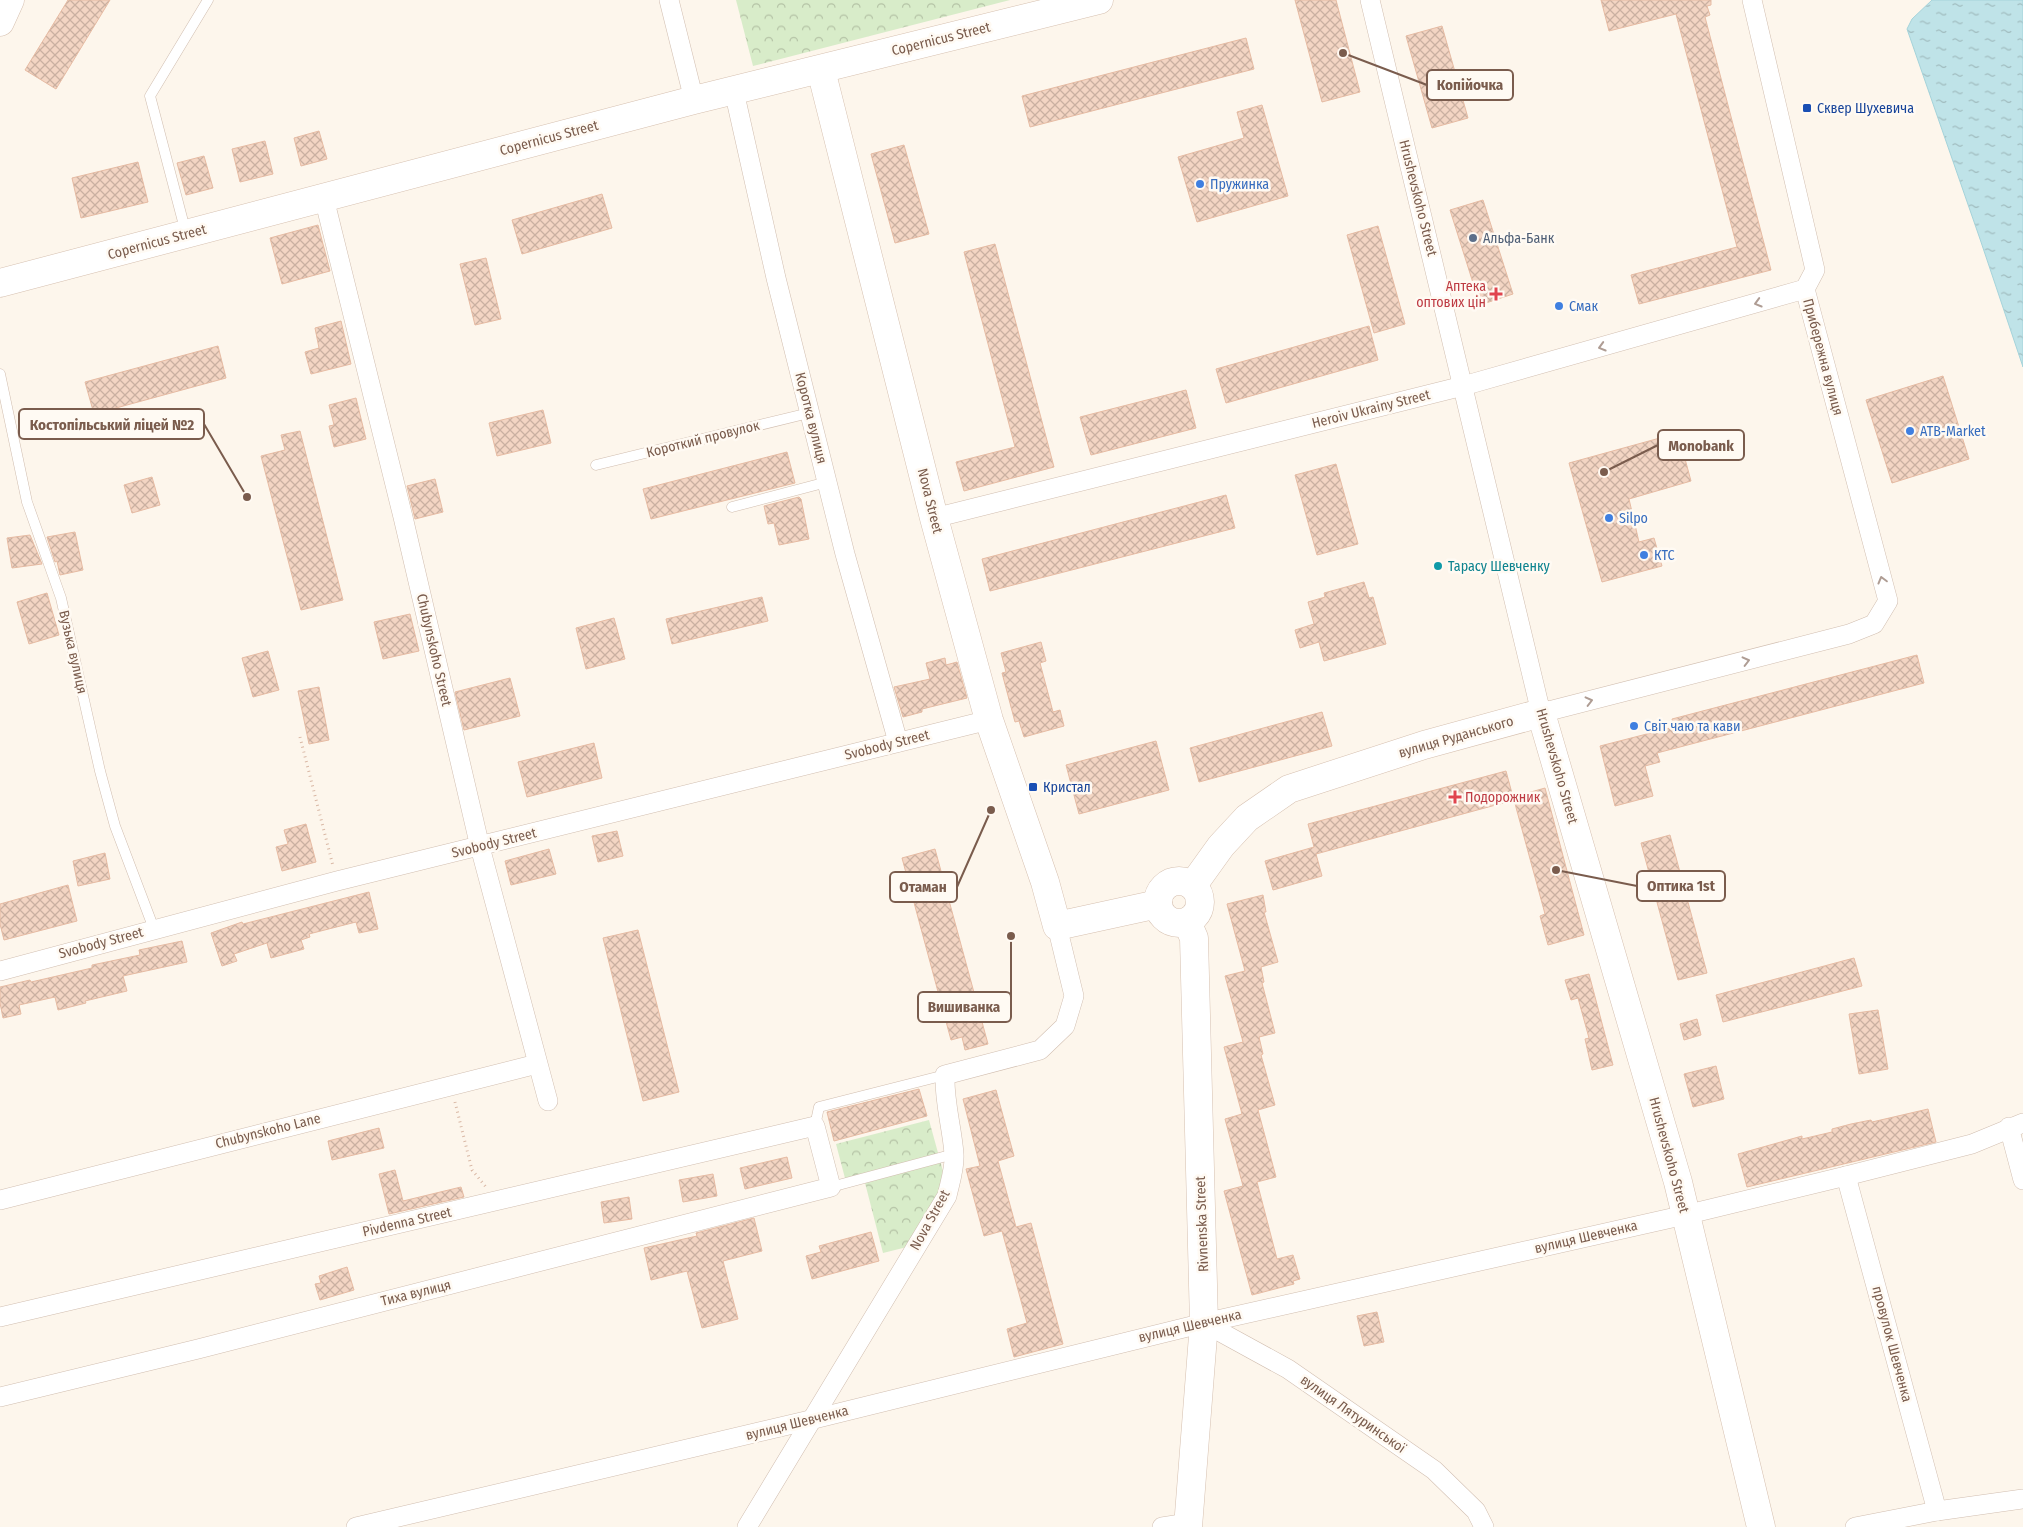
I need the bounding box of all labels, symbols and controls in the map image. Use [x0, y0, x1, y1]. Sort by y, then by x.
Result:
street label: Copernicus Street [890, 18, 993, 59]
callout: Копійочка [1427, 70, 1513, 100]
text: Копійочка [1437, 76, 1504, 94]
place label: Сквер Шухевича [1817, 100, 1914, 117]
marker: Сквер Шухевича [1801, 102, 1813, 114]
street label: Copernicus Street [498, 117, 601, 159]
street label: Hrushevskoho Street [1395, 138, 1441, 258]
place label: Пружинка [1210, 176, 1269, 193]
marker: Пружинка [1194, 178, 1206, 190]
street label: Copernicus Street [106, 221, 209, 263]
place label: Альфа-Банк [1483, 230, 1555, 247]
marker: Альфа-Банк [1467, 232, 1479, 244]
place label: Аптека оптових цін [1416, 278, 1486, 311]
marker: Аптека оптових цін [1490, 288, 1502, 300]
one-way arrow [1755, 297, 1763, 307]
street label: Прибережна вулиця [1799, 297, 1847, 417]
place label: Смак [1569, 298, 1598, 315]
marker: Смак [1553, 300, 1565, 312]
one-way arrow [1598, 341, 1606, 352]
street label: Коротка вулиця [791, 371, 831, 465]
street label: Heroiv Ukrainy Street [1310, 386, 1432, 432]
callout: Костопільський ліцей №2 [19, 409, 204, 439]
text: Костопільський ліцей №2 [30, 416, 194, 434]
street label: Короткий провулок [645, 417, 762, 461]
place label: ATB-Market [1920, 423, 1986, 440]
marker: ATB-Market [1904, 425, 1916, 437]
callout: Monobank [1658, 430, 1744, 460]
text: Monobank [1668, 437, 1734, 455]
street label: Nova Street [914, 467, 946, 536]
place label: Silpo [1619, 510, 1648, 527]
marker: Silpo [1603, 512, 1615, 524]
place label: КТС [1654, 547, 1675, 564]
marker: КТС [1638, 549, 1650, 561]
place label: Тарасу Шевченку [1448, 558, 1550, 575]
marker: Тарасу Шевченку [1432, 560, 1444, 572]
one-way arrow [1878, 576, 1888, 585]
street label: Chubynskoho Street [413, 592, 455, 708]
street label: Вузька вулиця [55, 609, 91, 695]
one-way arrow [1741, 656, 1749, 666]
one-way arrow [1584, 696, 1593, 707]
street label: Hrushevskoho Street [1532, 706, 1582, 826]
street label: вулиця Руданського [1397, 712, 1515, 762]
place label: Світ чаю та кави [1644, 718, 1741, 735]
marker: Світ чаю та кави [1628, 720, 1640, 732]
street label: Svobody Street [843, 726, 931, 764]
place label: Кристал [1043, 779, 1091, 796]
marker: Кристал [1027, 781, 1039, 793]
place label: Подорожник [1465, 789, 1541, 806]
marker: Подорожник [1449, 791, 1461, 803]
street label: Svobody Street [450, 824, 538, 862]
callout: Оптика 1st [1637, 871, 1725, 901]
callout: Отаман [890, 872, 957, 902]
text: Оптика 1st [1647, 877, 1716, 895]
text: Отаман [899, 878, 947, 896]
street label: Svobody Street [57, 923, 145, 962]
callout: Вишиванка [918, 992, 1011, 1022]
text: Вишиванка [928, 998, 1001, 1016]
street label: Hrushevskoho Street [1645, 1095, 1693, 1215]
street label: Chubynskoho Lane [214, 1110, 322, 1152]
street label: Rivnenska Street [1192, 1175, 1212, 1272]
street label: Nova Street [906, 1186, 954, 1253]
street label: Pivdenna Street [361, 1203, 454, 1240]
street label: вулиця Шевченка [1533, 1217, 1639, 1257]
street label: Тиха вулиця [379, 1276, 453, 1310]
street label: провулок Шевченка [1868, 1284, 1916, 1404]
street label: вулиця Шевченка [1137, 1306, 1243, 1346]
street label: вулиця Лятуринської [1297, 1371, 1409, 1457]
street label: вулиця Шевченка [744, 1402, 850, 1444]

